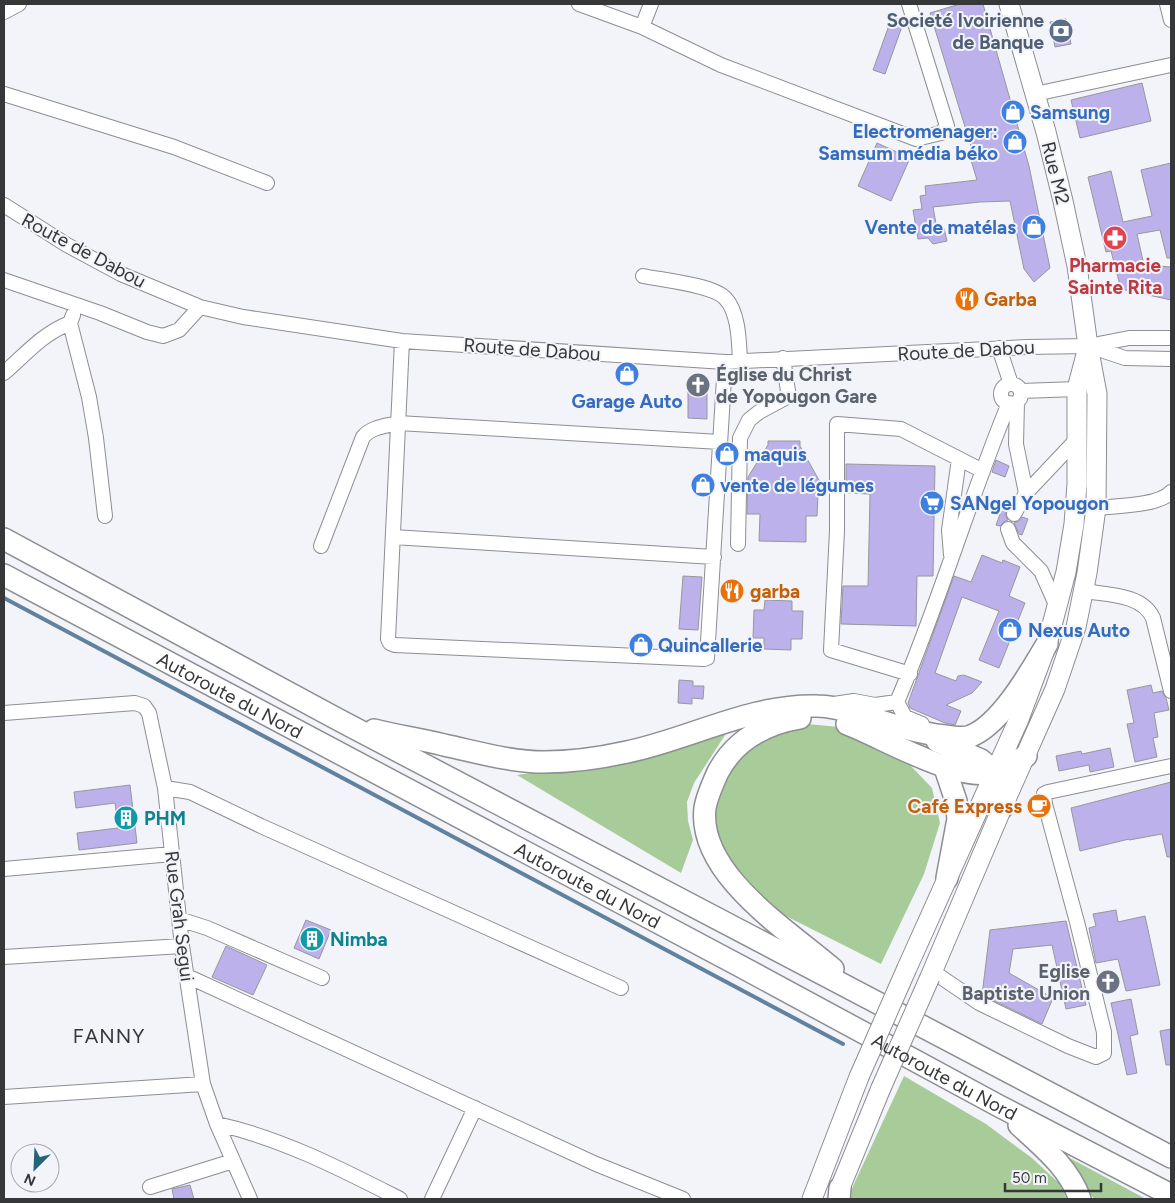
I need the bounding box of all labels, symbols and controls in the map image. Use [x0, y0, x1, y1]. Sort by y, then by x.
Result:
place label: Societé Ivoirienne de Banque [886, 9, 1044, 54]
bank icon: Societé Ivoirienne de Banque [1048, 18, 1074, 44]
shop icon: Samsung [1000, 99, 1026, 125]
place label: Samsung [1030, 101, 1110, 124]
place label: Electromenager: Samsum média béko [818, 120, 998, 165]
shop icon: Electromenager: Samsum média béko [1002, 129, 1028, 155]
street label: Rue M2 [1037, 139, 1074, 207]
street label: Route de Dabou [18, 208, 150, 293]
shop icon: Vente de matélas [1021, 214, 1047, 240]
place label: Vente de matélas [864, 216, 1016, 239]
pharmacy icon: Pharmacie Sainte Rita [1102, 225, 1128, 251]
place label: Pharmacie Sainte Rita [1068, 254, 1162, 299]
restaurant icon: Garba [954, 286, 980, 312]
place label: Garba [984, 288, 1037, 311]
street label: Route de Dabou [463, 333, 601, 366]
street label: Route de Dabou [897, 335, 1035, 366]
shop icon: Garage Auto [614, 361, 640, 387]
place label: Église du Christ de Yopougon Gare [716, 363, 878, 408]
church icon: Église du Christ de Yopougon Gare [685, 372, 711, 398]
place label: Garage Auto [572, 390, 682, 413]
shop icon: maquis [714, 441, 740, 467]
place label: maquis [744, 443, 807, 466]
shop icon: vente de légumes [690, 472, 716, 498]
place label: vente de légumes [720, 474, 874, 497]
supermarket icon: SANgel Yopougon [919, 490, 945, 516]
place label: SANgel Yopougon [950, 492, 1109, 515]
restaurant icon: garba [719, 578, 745, 604]
place label: garba [750, 580, 800, 603]
shop icon: Nexus Auto [997, 617, 1023, 643]
place label: Nexus Auto [1028, 619, 1130, 642]
shop icon: Quincallerie [628, 632, 654, 658]
place label: Quincallerie [658, 634, 763, 657]
street label: Autoroute du Nord [153, 647, 307, 744]
cafe icon: Café Express [1026, 793, 1052, 819]
place label: Café Express [908, 795, 1022, 818]
building icon: PHM [113, 805, 139, 831]
place label: PHM [144, 807, 186, 830]
street label: Autoroute du Nord [511, 837, 664, 934]
street label: Rue Grah Segui [160, 849, 199, 983]
building icon: Nimba [299, 926, 325, 952]
place label: Nimba [330, 928, 388, 951]
place label: Eglise Baptiste Union [962, 960, 1090, 1005]
church icon: Eglise Baptiste Union [1095, 969, 1121, 995]
district label: FANNY [73, 1024, 145, 1048]
street label: Autoroute du Nord [868, 1028, 1021, 1125]
north arrow [10, 1143, 60, 1193]
scale bar [1005, 1160, 1101, 1192]
text: N [22, 1169, 38, 1189]
text: 50 m [1012, 1169, 1047, 1187]

